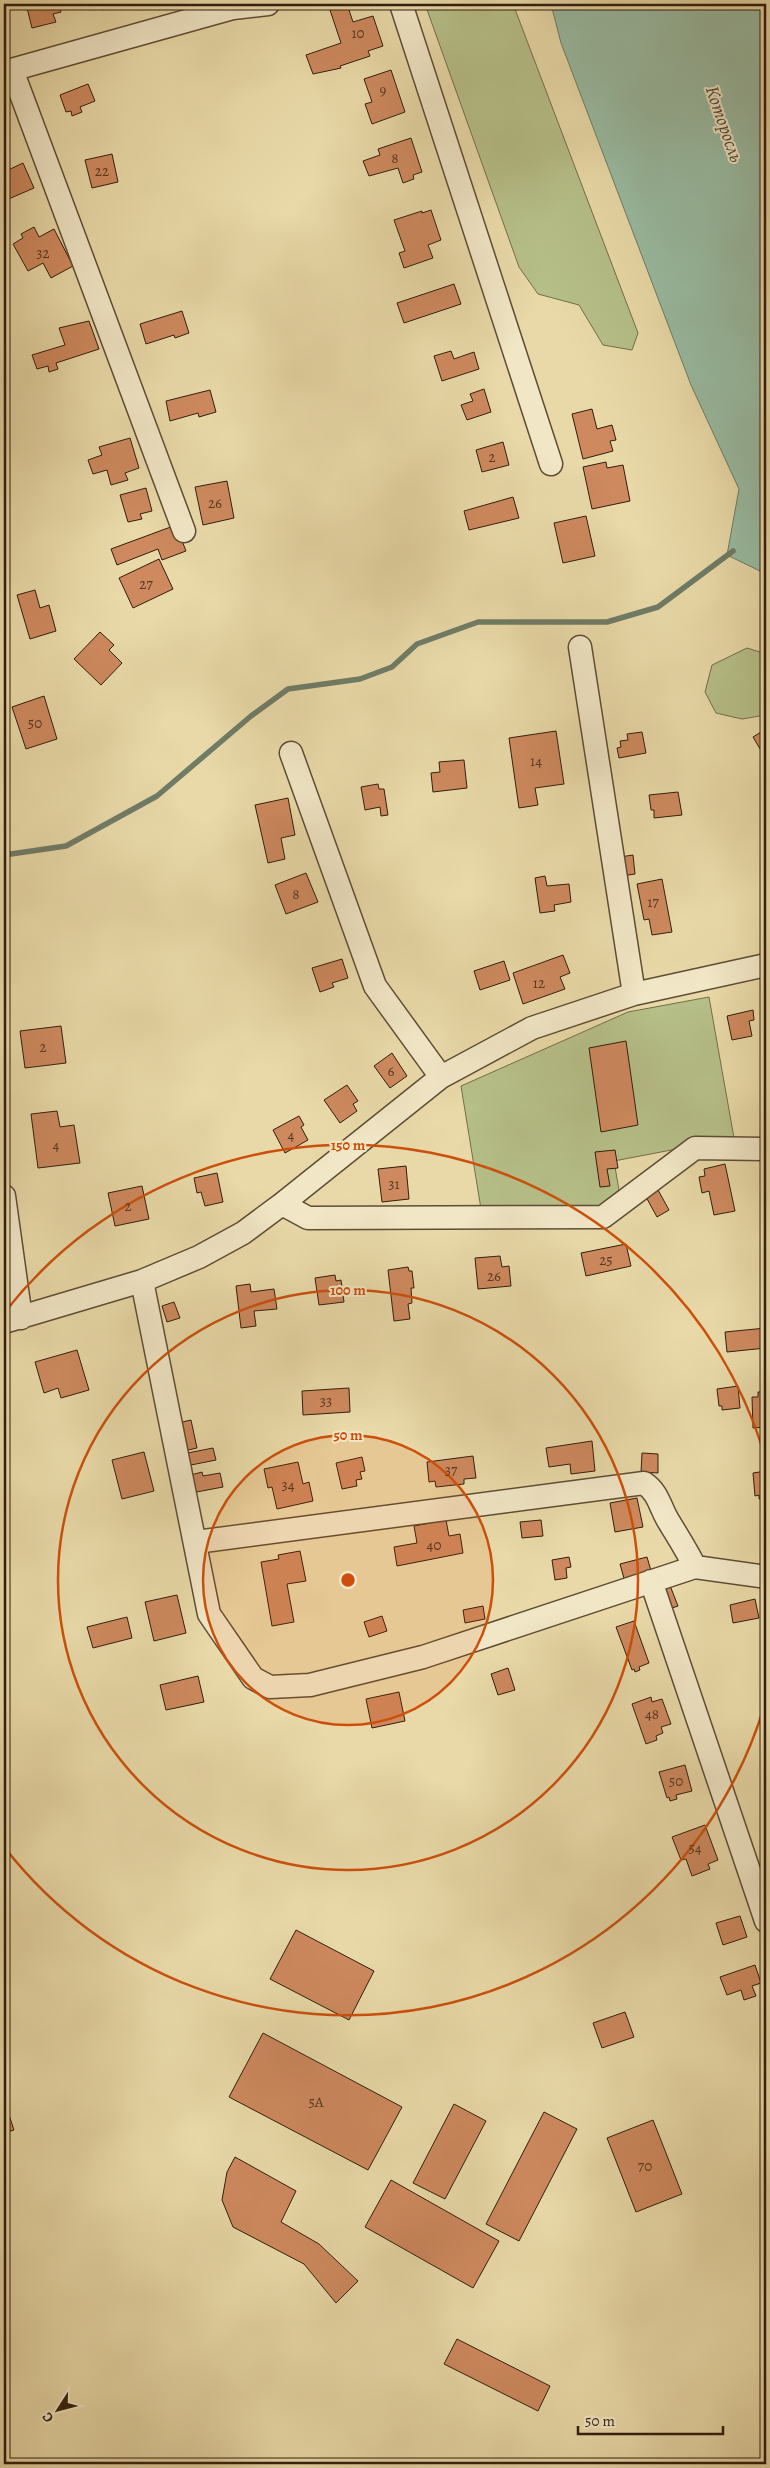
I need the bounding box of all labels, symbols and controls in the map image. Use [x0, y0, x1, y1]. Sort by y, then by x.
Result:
house number: 10 [351, 23, 365, 43]
house number: 9 [380, 80, 387, 100]
water label: Которосль [699, 82, 749, 166]
house number: 8 [391, 148, 399, 168]
house number: 22 [95, 161, 109, 181]
house number: 32 [36, 243, 50, 263]
house number: 2 [488, 447, 496, 467]
house number: 26 [208, 493, 222, 513]
house number: 27 [139, 574, 153, 594]
house number: 50 [28, 713, 42, 733]
house number: 14 [530, 751, 542, 771]
house number: 8 [292, 884, 300, 904]
house number: 17 [647, 892, 659, 912]
house number: 12 [533, 973, 545, 993]
house number: 2 [39, 1037, 47, 1057]
house number: 6 [388, 1061, 395, 1081]
house number: 4 [288, 1125, 295, 1145]
house number: 4 [53, 1135, 60, 1155]
text: 150 m [331, 1135, 366, 1155]
house number: 31 [388, 1174, 400, 1194]
house number: 2 [124, 1196, 132, 1216]
house number: 25 [599, 1250, 613, 1270]
house number: 26 [487, 1266, 501, 1286]
text: 100 m [330, 1280, 366, 1300]
house number: 33 [320, 1391, 332, 1411]
text: 50 m [333, 1425, 363, 1445]
house number: 37 [445, 1460, 458, 1480]
house number: 34 [281, 1475, 295, 1495]
house number: 40 [427, 1535, 441, 1555]
centre of rings [339, 1571, 357, 1589]
house number: 48 [645, 1704, 659, 1724]
house number: 50 [669, 1771, 683, 1791]
house number: 54 [688, 1838, 702, 1858]
house number: 5А [308, 2092, 324, 2112]
house number: 70 [638, 2156, 652, 2176]
north arrow [32, 2386, 82, 2436]
scale bar [578, 2403, 722, 2435]
text: С [37, 2408, 58, 2426]
text: 50 m [585, 2411, 615, 2431]

